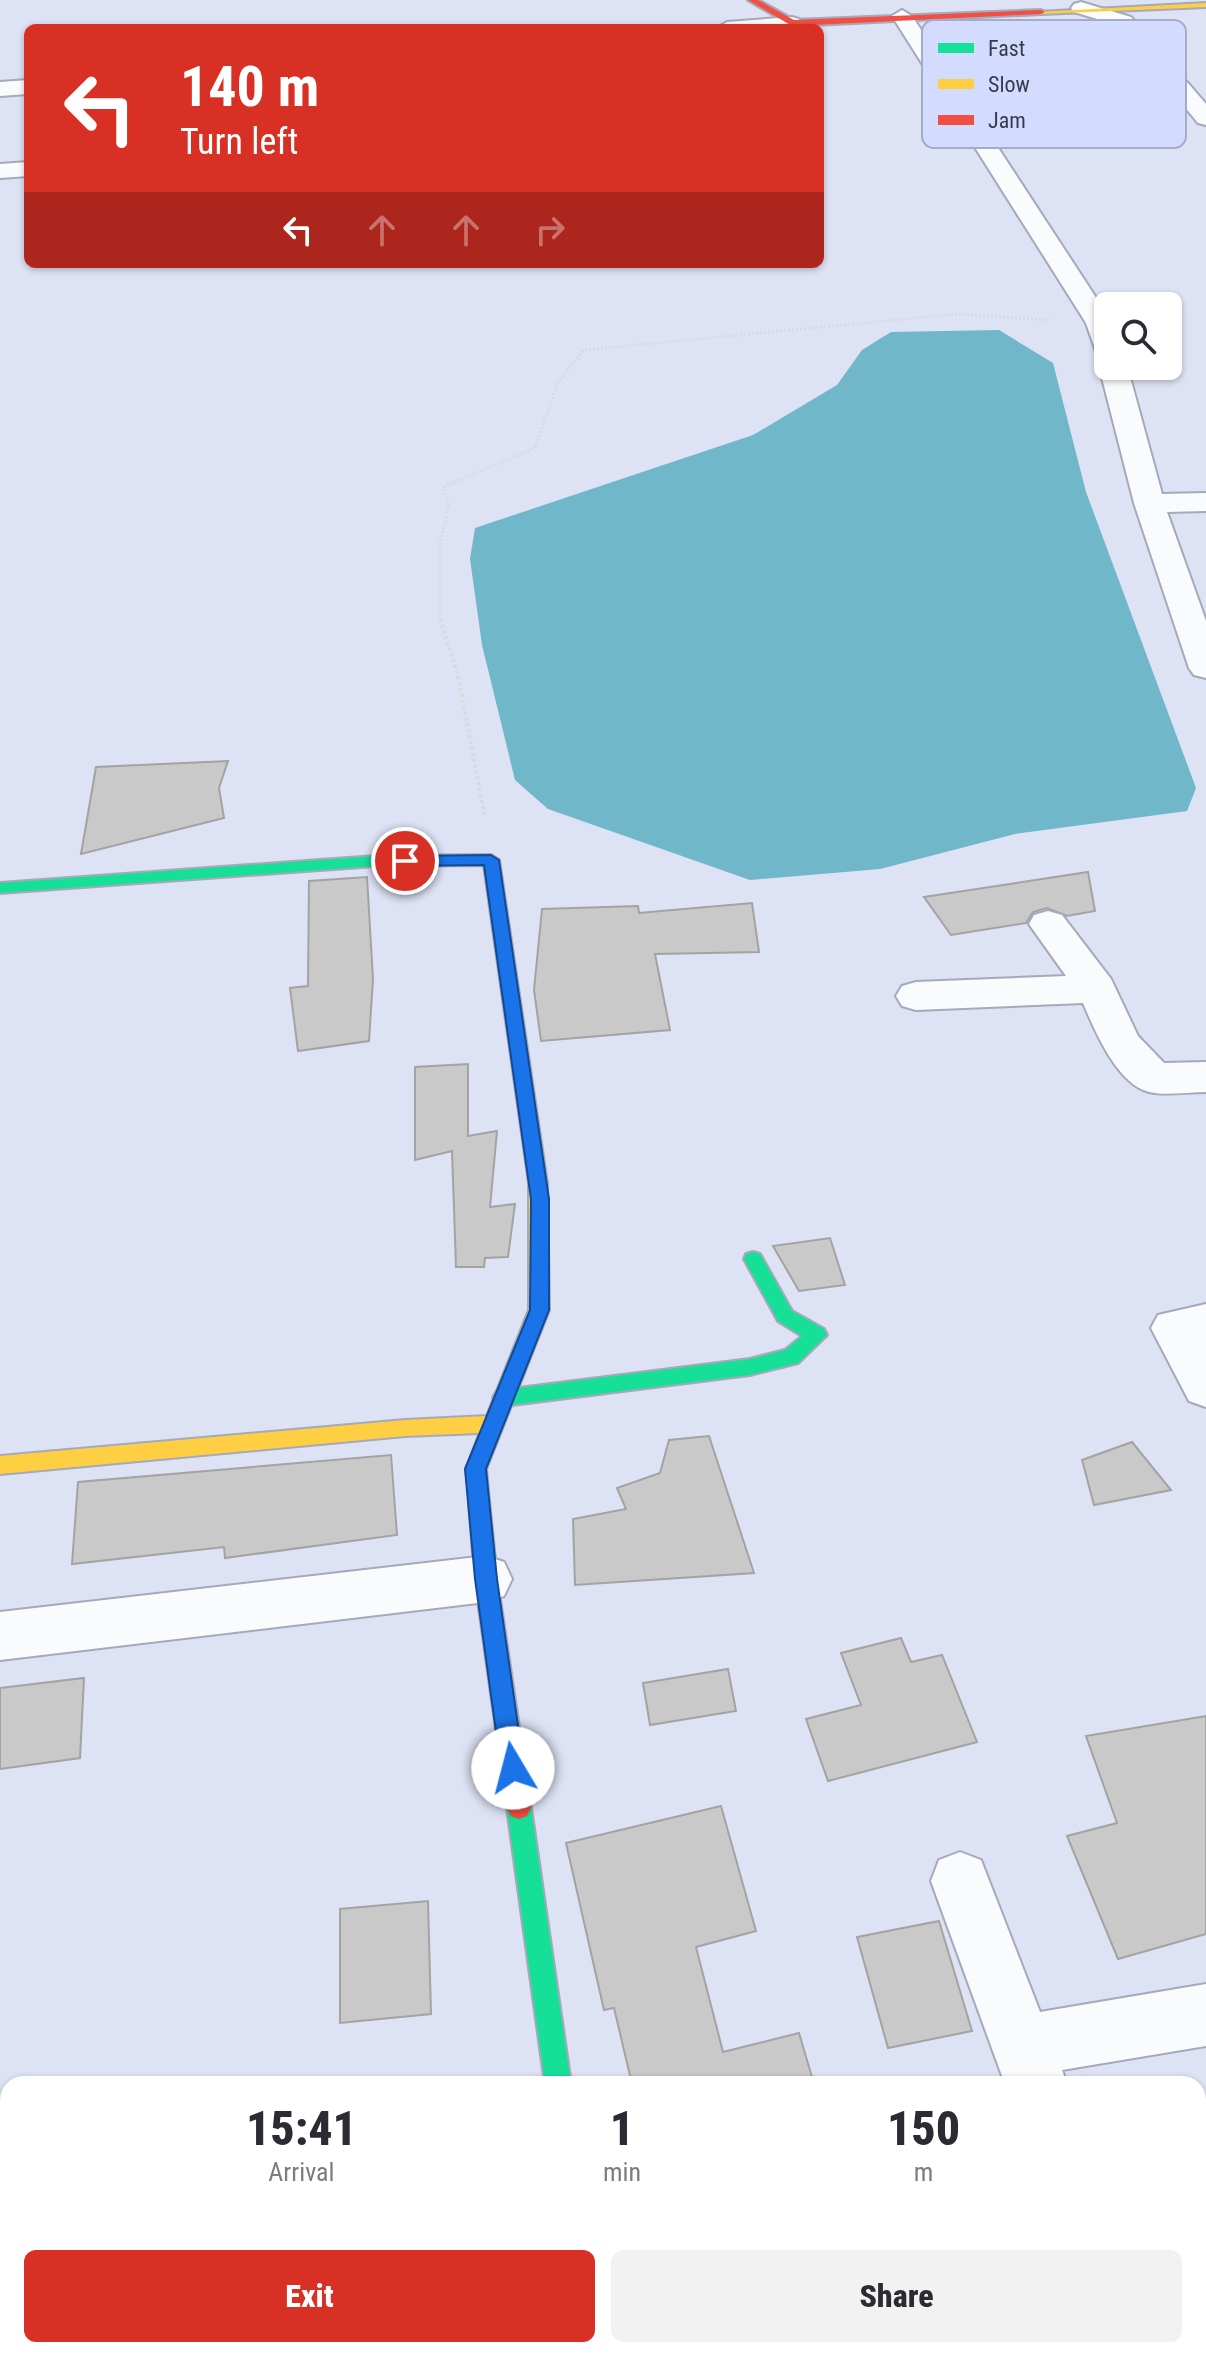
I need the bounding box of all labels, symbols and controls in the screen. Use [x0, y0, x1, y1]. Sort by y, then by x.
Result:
legend [922, 20, 1186, 148]
text: Fast [988, 36, 1025, 61]
text: 140 m [180, 54, 319, 120]
icon: left [48, 56, 152, 160]
text: Slow [988, 72, 1030, 97]
text: Jam [988, 108, 1026, 133]
text: Turn left [180, 121, 298, 163]
icon: left [276, 208, 320, 252]
icon: ahead [360, 208, 404, 252]
icon: ahead [444, 208, 488, 252]
icon: right [528, 208, 572, 252]
map controls [1094, 292, 1182, 380]
button: search [1094, 292, 1182, 380]
pin [371, 827, 439, 895]
icon: arrive [383, 839, 427, 883]
position arrow [471, 1726, 555, 1810]
text: 15:41 [246, 2100, 357, 2157]
text: 1 [610, 2100, 634, 2157]
text: 150 [887, 2100, 960, 2157]
text: Arrival [268, 2157, 335, 2187]
text: min [603, 2157, 641, 2187]
text: m [914, 2157, 933, 2187]
button: Exit [24, 2250, 595, 2342]
button: Share [611, 2250, 1182, 2342]

